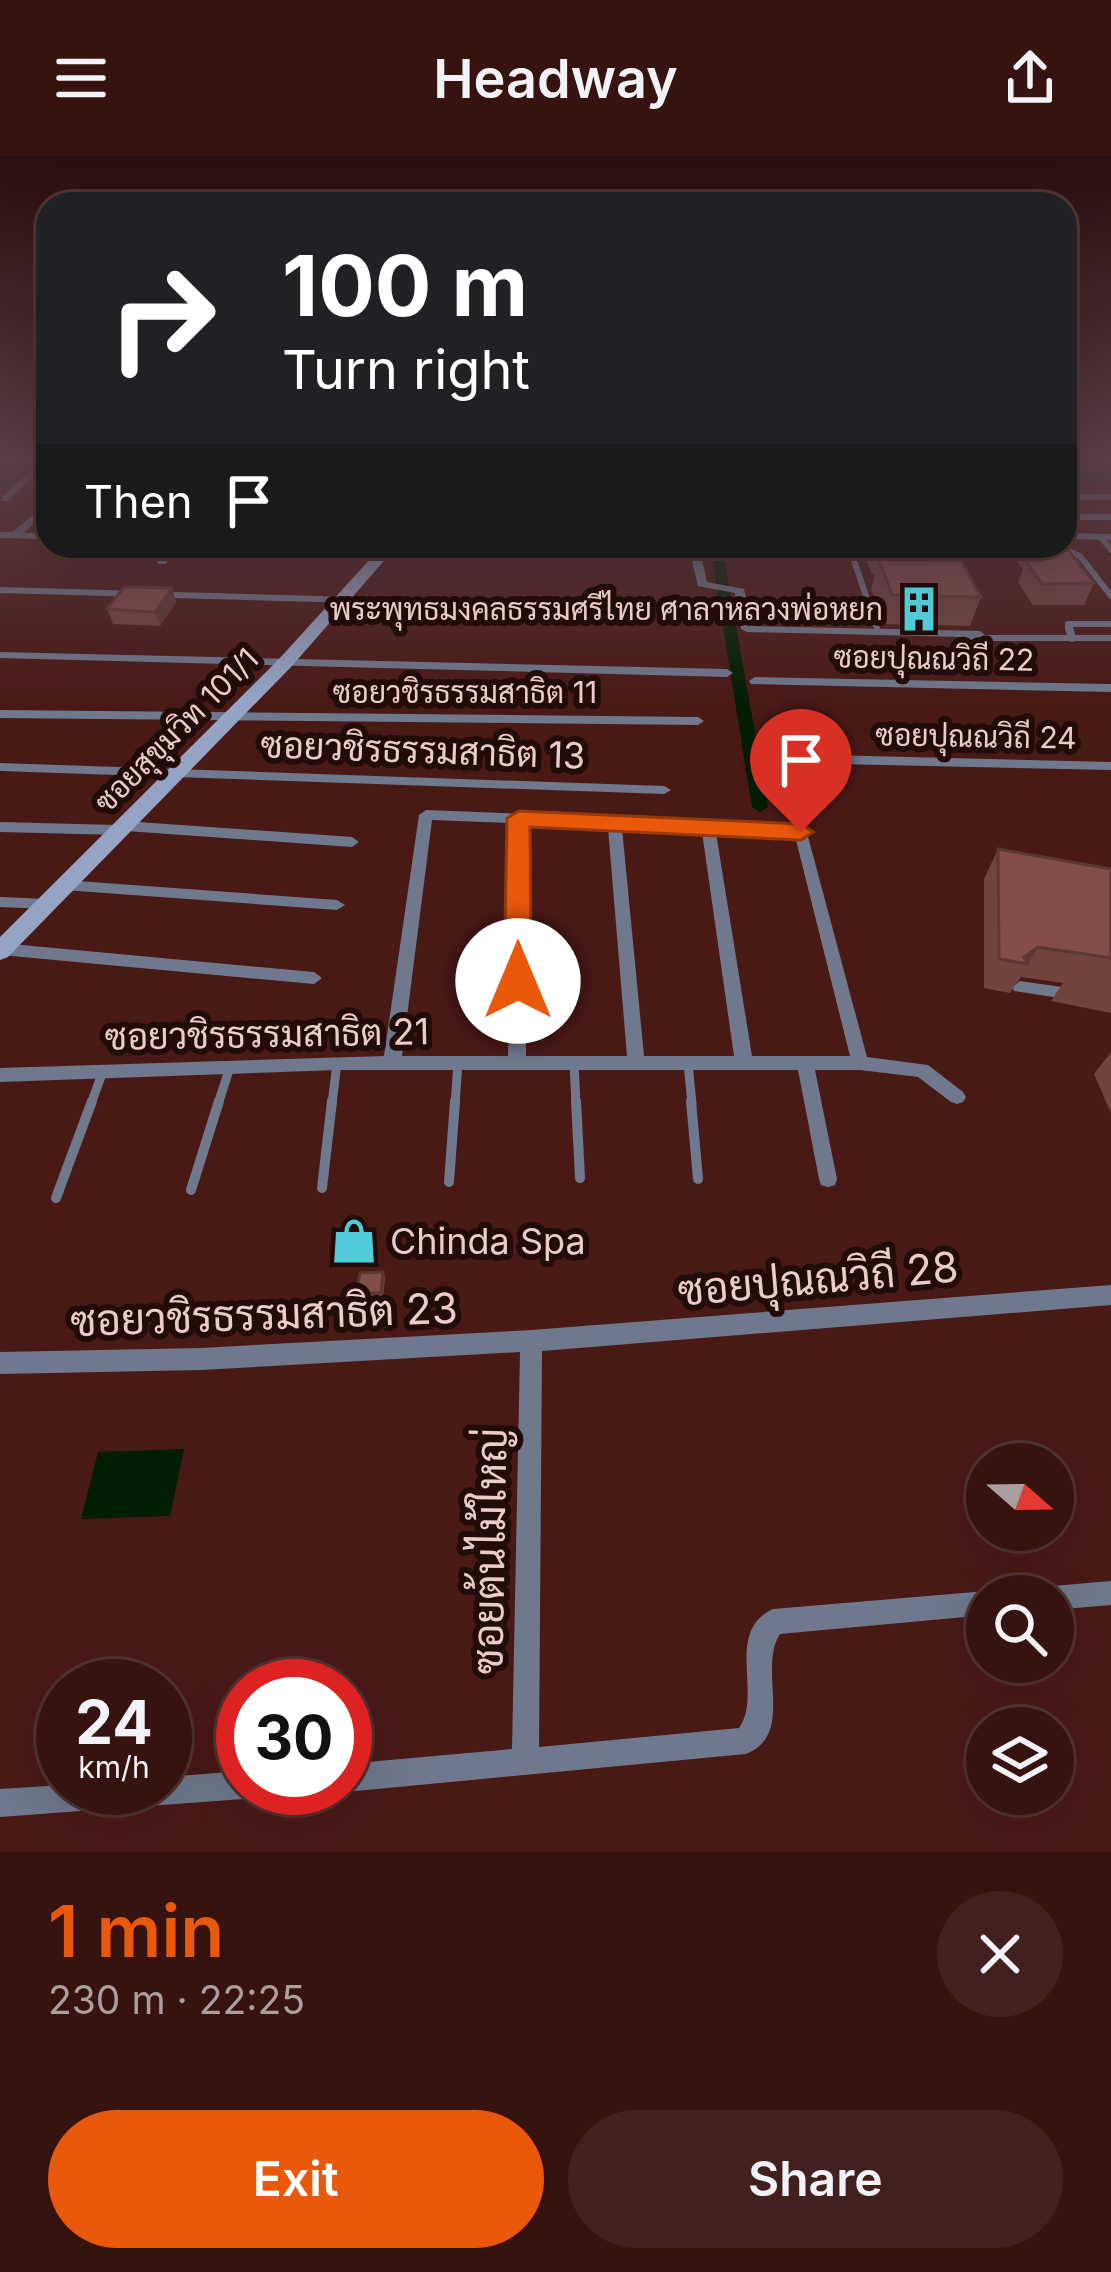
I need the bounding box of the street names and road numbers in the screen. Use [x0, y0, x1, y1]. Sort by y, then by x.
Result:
street label: ซอยปุณณวิถี 22 [833, 638, 1035, 682]
street label: ซอยสุขุมวิท 101/1 [87, 641, 268, 822]
street label: ซอยวชิรธรรมสาธิต 11 [333, 674, 597, 710]
street label: ซอยปุณณวิถี 24 [875, 716, 1077, 760]
street label: ซอยวชิรธรรมสาธิต 13 [260, 722, 586, 778]
street label: ซอยวชิรธรรมสาธิต 21 [104, 1009, 430, 1059]
street label: ซอยปุณณวิถี 28 [676, 1240, 961, 1321]
street label: ซอยวชิรธรรมสาธิต 23 [70, 1282, 458, 1346]
street label: ซอยต้นไม้ใหญ่ [460, 1427, 518, 1675]

